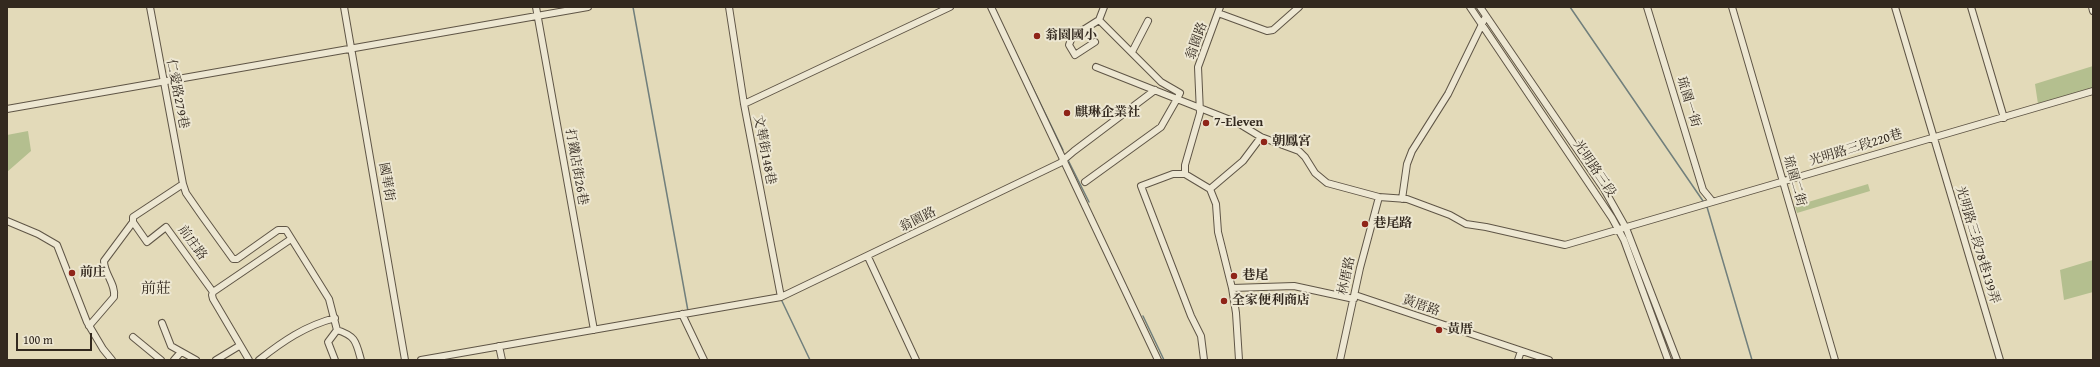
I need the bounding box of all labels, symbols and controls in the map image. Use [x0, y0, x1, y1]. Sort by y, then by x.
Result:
street label: 翁園路 [1183, 20, 1211, 62]
place label: 翁園國小 [1045, 28, 1097, 44]
marker: 翁園國小 [1032, 31, 1042, 41]
street label: 仁愛路279巷 [163, 58, 191, 130]
street label: 琉園一街 [1673, 75, 1703, 129]
place label: 麒琳企業社 [1075, 105, 1140, 121]
marker: 麒琳企業社 [1062, 108, 1072, 118]
street label: 文華街148巷 [750, 114, 778, 186]
place label: 7-Eleven [1214, 115, 1263, 131]
marker: 7-Eleven [1201, 118, 1211, 128]
street label: 光明路三段220巷 [1807, 126, 1905, 170]
street label: 打鐵店街26巷 [562, 127, 590, 207]
place label: 朝鳳宮 [1272, 134, 1311, 150]
marker: 朝鳳宮 [1259, 137, 1269, 147]
street label: 光明路三段 [1569, 138, 1619, 200]
street label: 琉園二街 [1779, 154, 1809, 208]
street label: 國華街 [375, 161, 397, 203]
street label: 光明路三段78巷139弄 [1952, 184, 2002, 306]
street label: 翁園路 [897, 204, 939, 236]
place label: 巷尾路 [1373, 216, 1412, 232]
marker: 巷尾路 [1360, 219, 1370, 229]
street label: 前庄路 [174, 223, 210, 263]
street label: 林厝路 [1335, 255, 1359, 297]
place label: 前庄 [80, 265, 106, 281]
marker: 前庄 [67, 268, 77, 278]
place label: 巷尾 [1242, 268, 1268, 284]
marker: 巷尾 [1229, 271, 1239, 281]
district label: 前莊 [141, 280, 171, 298]
street label: 黃厝路 [1400, 292, 1442, 320]
place label: 全家便利商店 [1232, 293, 1310, 309]
marker: 全家便利商店 [1219, 296, 1229, 306]
place label: 黃厝 [1447, 322, 1473, 338]
scale bar [18, 325, 94, 351]
marker: 黃厝 [1434, 325, 1444, 335]
text: 100 m [23, 331, 53, 348]

